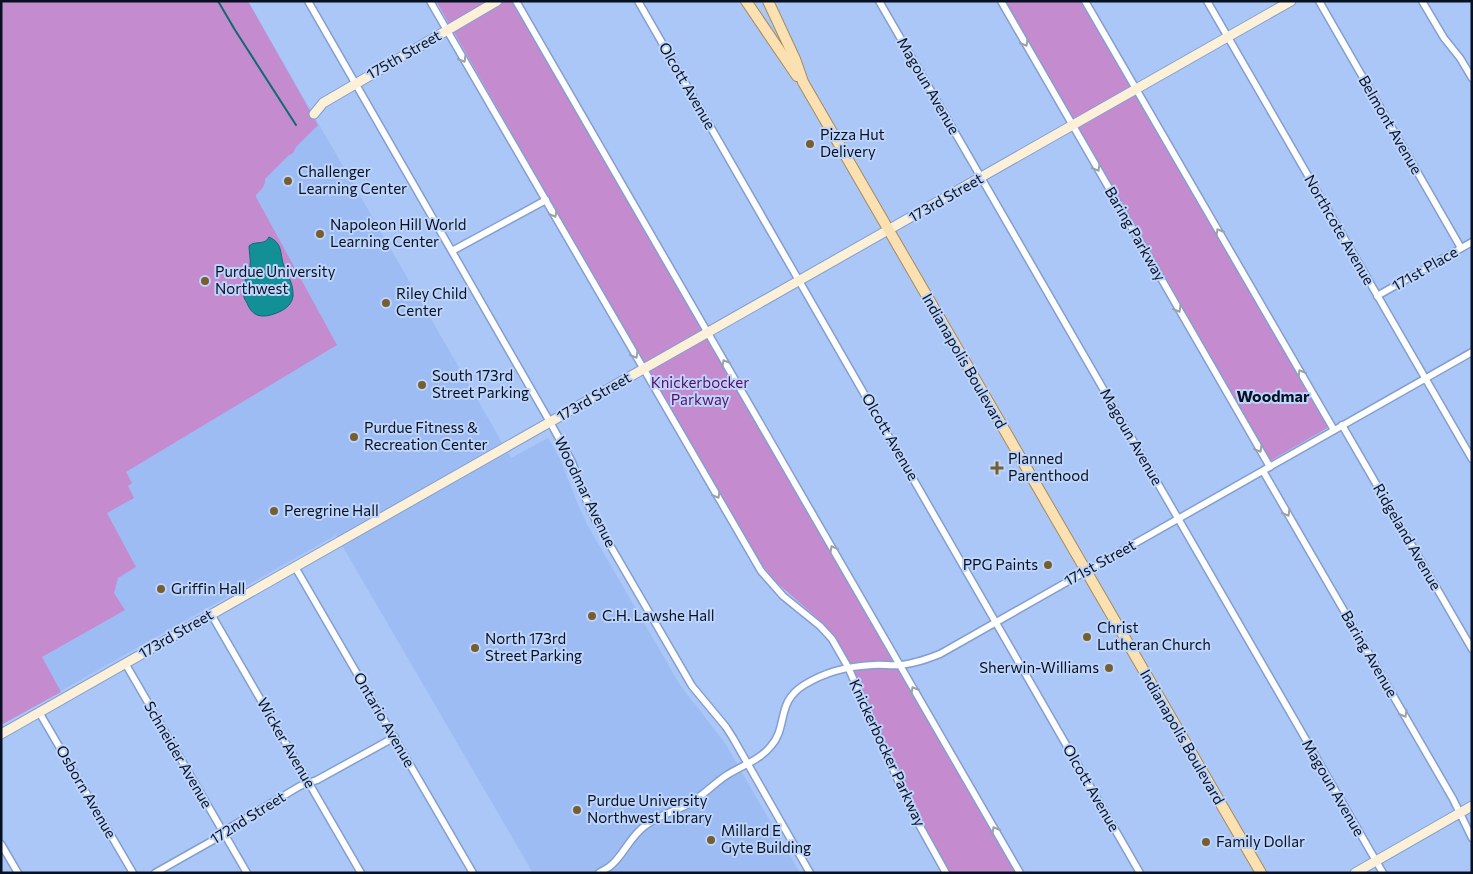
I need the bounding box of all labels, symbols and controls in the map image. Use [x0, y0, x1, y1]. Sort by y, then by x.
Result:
street label: 175th Street [363, 26, 444, 83]
street label: Magoun Avenue [894, 34, 964, 137]
one-way arrow [1019, 38, 1029, 47]
street label: Olcott Avenue [656, 39, 720, 132]
one-way arrow [457, 53, 467, 62]
street label: Belmont Avenue [1355, 72, 1426, 177]
place label: Pizza Hut Delivery [820, 125, 885, 160]
marker: Pizza Hut Delivery [804, 138, 816, 150]
place label: Challenger Learning Center [298, 162, 407, 197]
one-way arrow [1091, 163, 1101, 172]
street label: 173rd Street [905, 169, 986, 226]
street label: Northcote Avenue [1301, 171, 1379, 288]
marker: Challenger Learning Center [282, 175, 294, 187]
street label: Baring Parkway [1102, 183, 1170, 284]
one-way arrow [547, 209, 557, 218]
place label: Napoleon Hill World Learning Center [330, 215, 466, 250]
marker: Napoleon Hill World Learning Center [314, 228, 326, 240]
one-way arrow [1215, 229, 1225, 238]
street label: 171st Place [1388, 242, 1461, 294]
place label: Purdue University Northwest [215, 262, 336, 297]
marker: Purdue University Northwest [199, 275, 211, 287]
place label: Riley Child Center [396, 284, 467, 319]
street label: Indianapolis Boulevard [919, 290, 1011, 431]
marker: Riley Child Center [380, 297, 392, 309]
one-way arrow [1172, 303, 1182, 312]
one-way arrow [629, 350, 639, 359]
one-way arrow [721, 359, 731, 368]
place label: South 173rd Street Parking [432, 366, 529, 401]
street label: 173rd Street [553, 368, 634, 425]
one-way arrow [1297, 369, 1307, 378]
park label: Knickerbocker Parkway [651, 373, 749, 408]
marker: South 173rd Street Parking [416, 379, 428, 391]
street label: Magoun Avenue [1097, 385, 1167, 488]
district label: Woodmar [1236, 386, 1310, 405]
street label: Olcott Avenue [859, 390, 923, 483]
place label: Purdue Fitness & Recreation Center [364, 418, 488, 453]
marker: Purdue Fitness & Recreation Center [348, 431, 360, 443]
street label: Woodmar Avenue [551, 433, 620, 550]
one-way arrow [1253, 444, 1263, 453]
place label: Planned Parenthood [1008, 449, 1089, 484]
marker: Planned Parenthood [990, 461, 1004, 475]
street label: Ridgeland Avenue [1370, 480, 1446, 593]
one-way arrow [710, 490, 720, 499]
place label: Peregrine Hall [284, 501, 379, 519]
marker: Peregrine Hall [268, 505, 280, 517]
one-way arrow [1281, 508, 1291, 517]
street label: 171st Street [1061, 535, 1138, 589]
one-way arrow [829, 545, 839, 554]
place label: PPG Paints [963, 555, 1038, 573]
marker: PPG Paints [1042, 559, 1054, 571]
place label: Griffin Hall [171, 579, 245, 597]
marker: Griffin Hall [155, 583, 167, 595]
street label: 173rd Street [135, 605, 216, 662]
place label: C.H. Lawshe Hall [602, 606, 715, 624]
street label: Baring Avenue [1338, 607, 1402, 700]
marker: C.H. Lawshe Hall [586, 610, 598, 622]
place label: Christ Lutheran Church [1097, 618, 1211, 653]
place label: North 173rd Street Parking [485, 629, 582, 664]
marker: Christ Lutheran Church [1081, 631, 1093, 643]
marker: North 173rd Street Parking [469, 642, 481, 654]
place label: Sherwin-Williams [979, 658, 1099, 676]
marker: Sherwin-Williams [1103, 662, 1115, 674]
street label: Indianapolis Boulevard [1137, 666, 1229, 807]
street label: Ontario Avenue [350, 669, 419, 770]
street label: Knickerbocker Parkway [846, 676, 930, 829]
one-way arrow [911, 686, 921, 695]
street label: Wicker Avenue [254, 694, 320, 791]
street label: Schneider Avenue [141, 698, 217, 811]
one-way arrow [1397, 709, 1407, 718]
street label: Magoun Avenue [1299, 736, 1369, 839]
street label: Olcott Avenue [1060, 741, 1124, 834]
street label: Osborn Avenue [53, 742, 121, 841]
street label: 172nd Street [207, 787, 288, 847]
place label: Purdue University Northwest Library [587, 791, 712, 826]
marker: Purdue University Northwest Library [571, 804, 583, 816]
place label: Millard E Gyte Building [721, 821, 811, 856]
one-way arrow [992, 827, 1002, 836]
place label: Family Dollar [1216, 832, 1305, 850]
marker: Millard E Gyte Building [705, 834, 717, 846]
marker: Family Dollar [1200, 836, 1212, 848]

